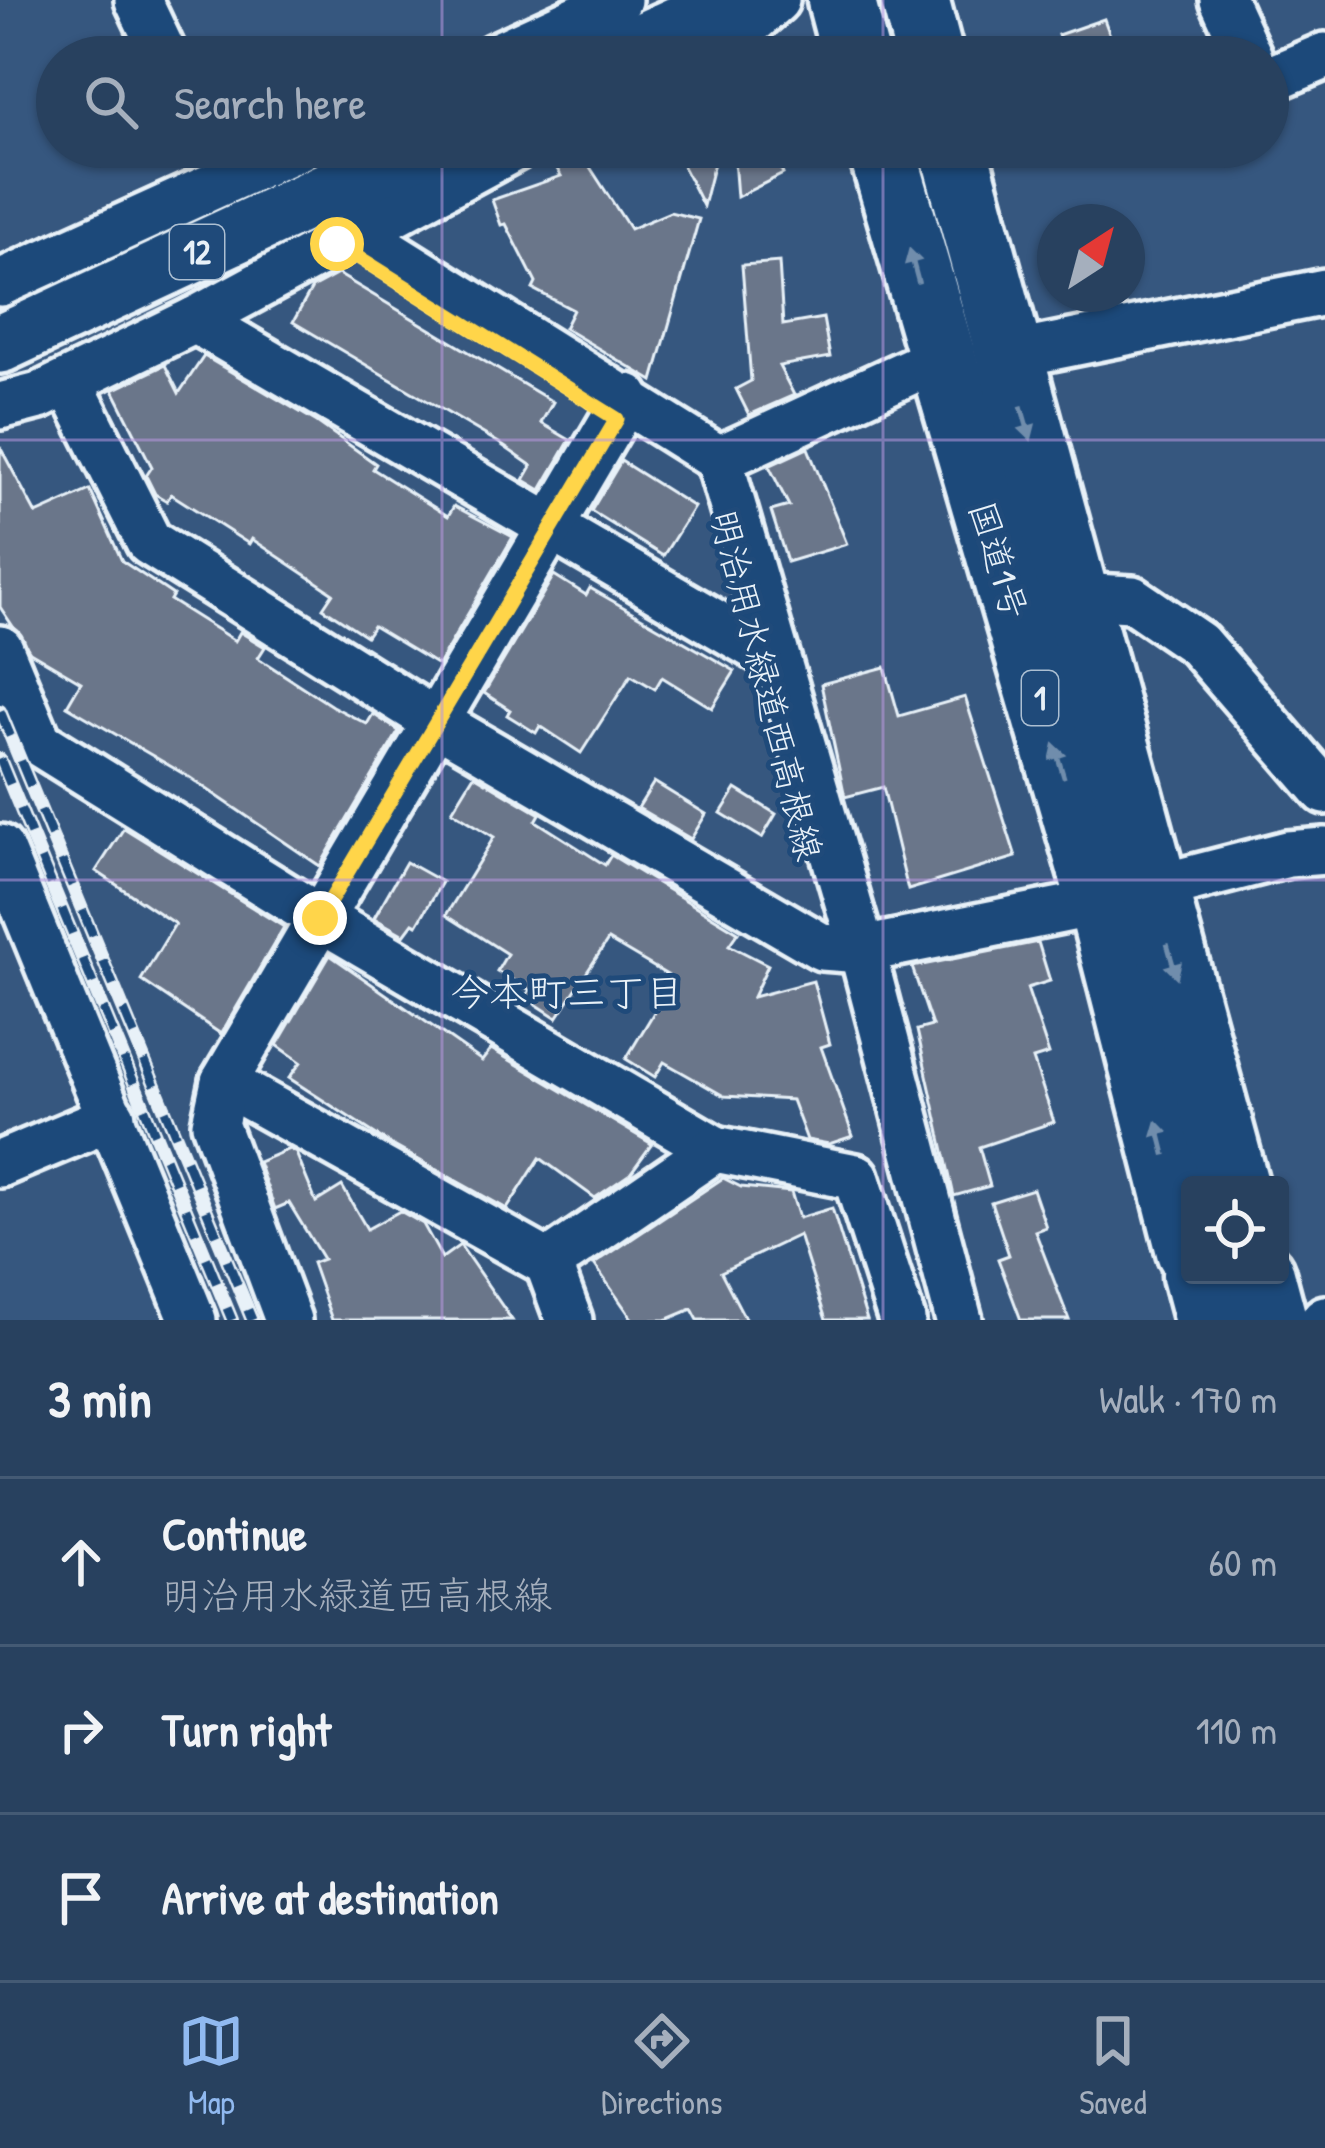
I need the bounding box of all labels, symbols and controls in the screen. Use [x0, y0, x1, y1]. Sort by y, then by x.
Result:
search box [36, 36, 1289, 168]
icon: search [78, 69, 144, 135]
text: Search here [174, 72, 366, 133]
north arrow [1037, 204, 1145, 312]
route start [310, 217, 364, 271]
road number: 12 [170, 225, 224, 279]
one-way arrow [903, 248, 922, 285]
one-way arrow [1018, 405, 1036, 441]
street label: 国道1号 [958, 495, 1041, 625]
street label: 明治用水緑道西高根線 [700, 504, 835, 865]
road number: 1 [1022, 671, 1058, 725]
one-way arrow [1049, 743, 1067, 779]
route end [293, 891, 347, 945]
one-way arrow [1164, 943, 1183, 980]
district label: 今本町三丁目 [450, 965, 684, 1018]
one-way arrow [1151, 1119, 1170, 1156]
map controls [1181, 1176, 1289, 1284]
button: locate [1181, 1176, 1289, 1284]
text: 3 min [48, 1364, 152, 1433]
text: Walk · 170 m [1099, 1372, 1277, 1425]
text: Continue [162, 1503, 307, 1564]
icon: ahead [48, 1529, 114, 1595]
text: 60 m [1208, 1535, 1277, 1588]
text: 明治用水緑道西高根線 [162, 1568, 552, 1621]
icon: right [48, 1697, 114, 1763]
text: Turn right [162, 1699, 331, 1760]
text: 110 m [1196, 1703, 1277, 1756]
icon: arrive [48, 1865, 114, 1931]
text: Arrive at destination [162, 1867, 499, 1928]
tab: Map [178, 2008, 244, 2124]
tab: Directions [601, 2008, 723, 2124]
tab: Saved [1079, 2008, 1147, 2124]

